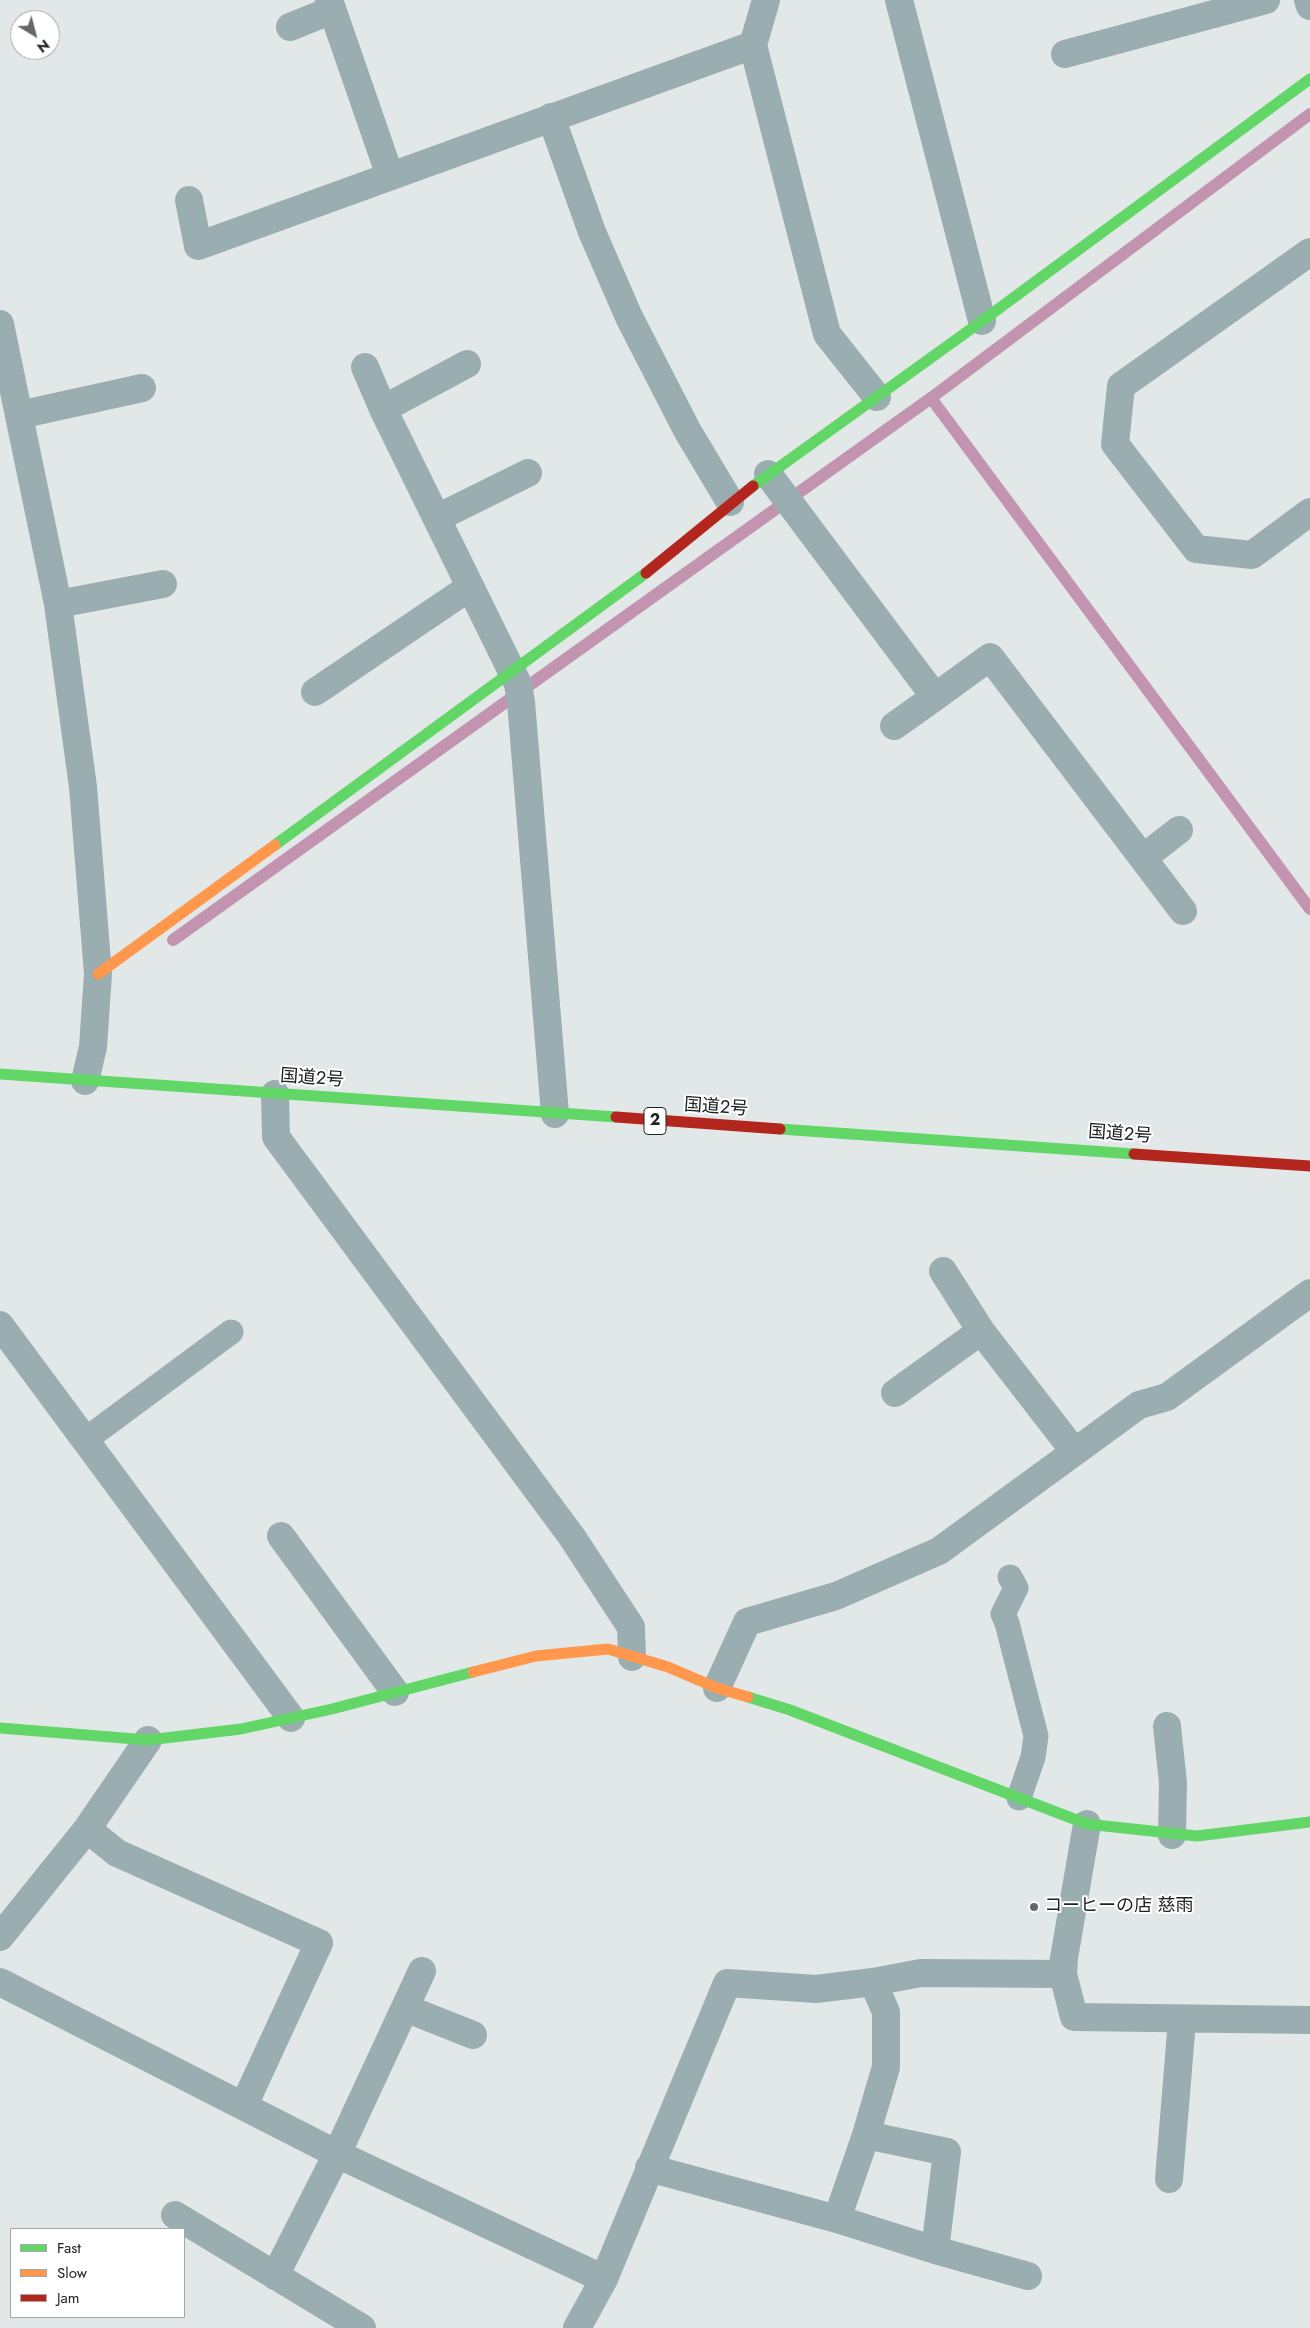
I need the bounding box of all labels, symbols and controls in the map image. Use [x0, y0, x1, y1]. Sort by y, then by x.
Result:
north arrow [10, 10, 60, 60]
text: N [33, 35, 54, 58]
street label: 国道2号 [279, 1066, 345, 1092]
street label: 国道2号 [683, 1095, 749, 1121]
road number: 2 [644, 1108, 666, 1134]
street label: 国道2号 [1087, 1122, 1153, 1148]
place label: コーヒーの店 慈雨 [1044, 1896, 1193, 1918]
marker: コーヒーの店 慈雨 [1028, 1901, 1040, 1913]
legend [10, 2228, 185, 2318]
text: Fast [57, 2237, 81, 2259]
text: Slow [57, 2262, 87, 2284]
text: Jam [57, 2287, 80, 2309]

